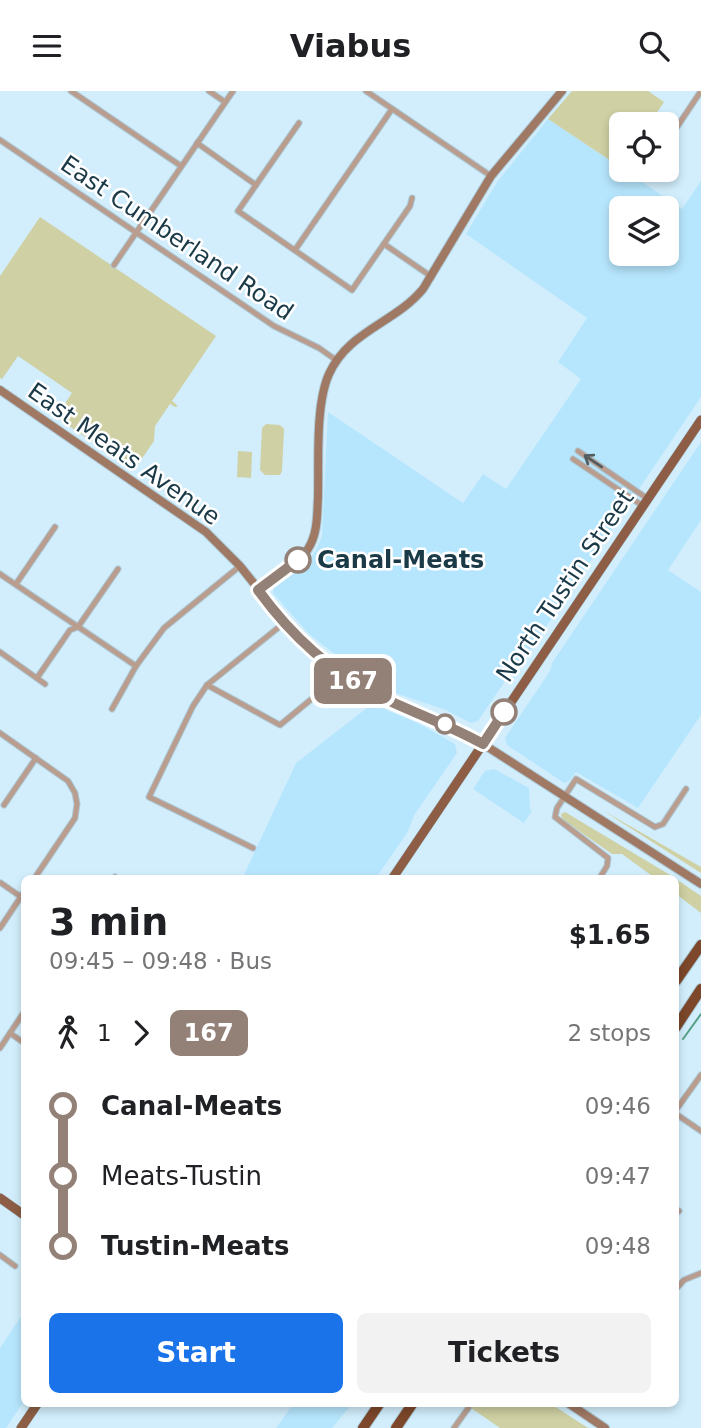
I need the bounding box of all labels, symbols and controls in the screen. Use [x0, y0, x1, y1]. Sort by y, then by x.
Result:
icon: menu [28, 27, 66, 65]
text: Viabus [290, 27, 411, 65]
icon: search [635, 27, 673, 65]
map controls [609, 112, 679, 266]
button: locate [609, 112, 679, 182]
street label: East Cumberland Road [55, 150, 299, 326]
button: layers [609, 196, 679, 266]
street label: East Meats Avenue [22, 377, 226, 531]
one-way arrow [584, 454, 603, 469]
street label: North Tustin Street [490, 485, 640, 687]
place label: Canal-Meats [317, 546, 484, 574]
marker: Canal-Meats [285, 547, 311, 573]
line badge: 167 [313, 658, 393, 704]
text: 167 [328, 667, 378, 695]
unlabelled marker [491, 699, 517, 725]
unlabelled marker [435, 714, 455, 734]
text: 3 min [49, 900, 168, 944]
text: $1.65 [569, 920, 651, 950]
text: 09:45 – 09:48 · Bus [49, 948, 272, 974]
icon: walk [49, 1014, 87, 1052]
icon: forward [122, 1014, 160, 1052]
text: 167 [184, 1019, 234, 1047]
text: 1 [97, 1020, 112, 1046]
text: 2 stops [567, 1020, 651, 1046]
text: Canal-Meats [101, 1091, 282, 1121]
text: 09:46 [585, 1093, 651, 1119]
text: Meats-Tustin [101, 1161, 262, 1191]
text: 09:47 [585, 1163, 651, 1189]
text: Tustin-Meats [101, 1231, 289, 1261]
text: 09:48 [585, 1233, 651, 1259]
button: Start [49, 1313, 343, 1393]
button: Tickets [357, 1313, 651, 1393]

